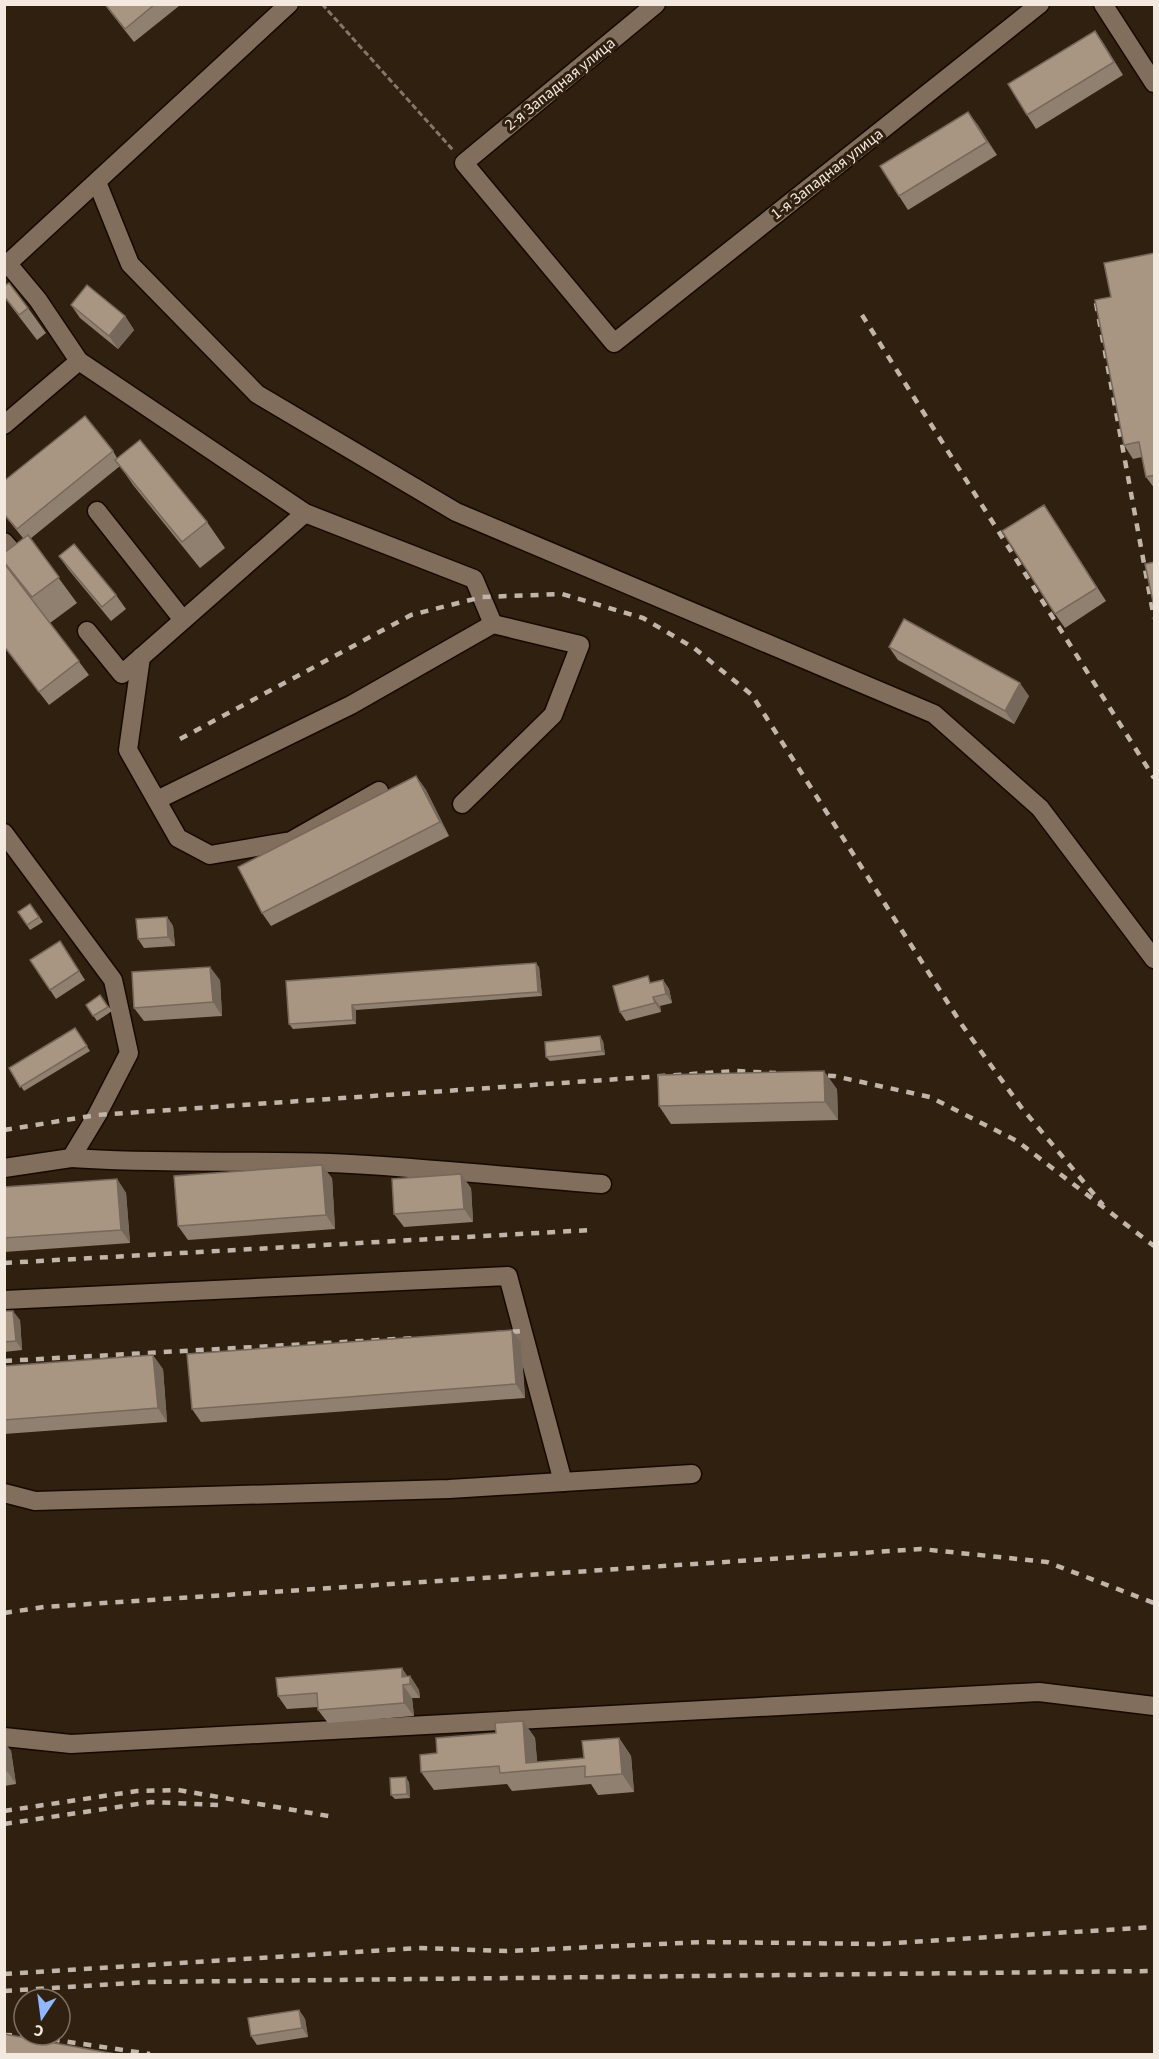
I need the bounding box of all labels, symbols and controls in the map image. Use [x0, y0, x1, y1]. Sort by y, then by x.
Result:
street label: 2-я Западная улица [500, 32, 620, 136]
street label: 1-я Западная улица [766, 123, 888, 225]
north arrow [12, 1987, 72, 2047]
text: С [32, 2019, 46, 2042]

